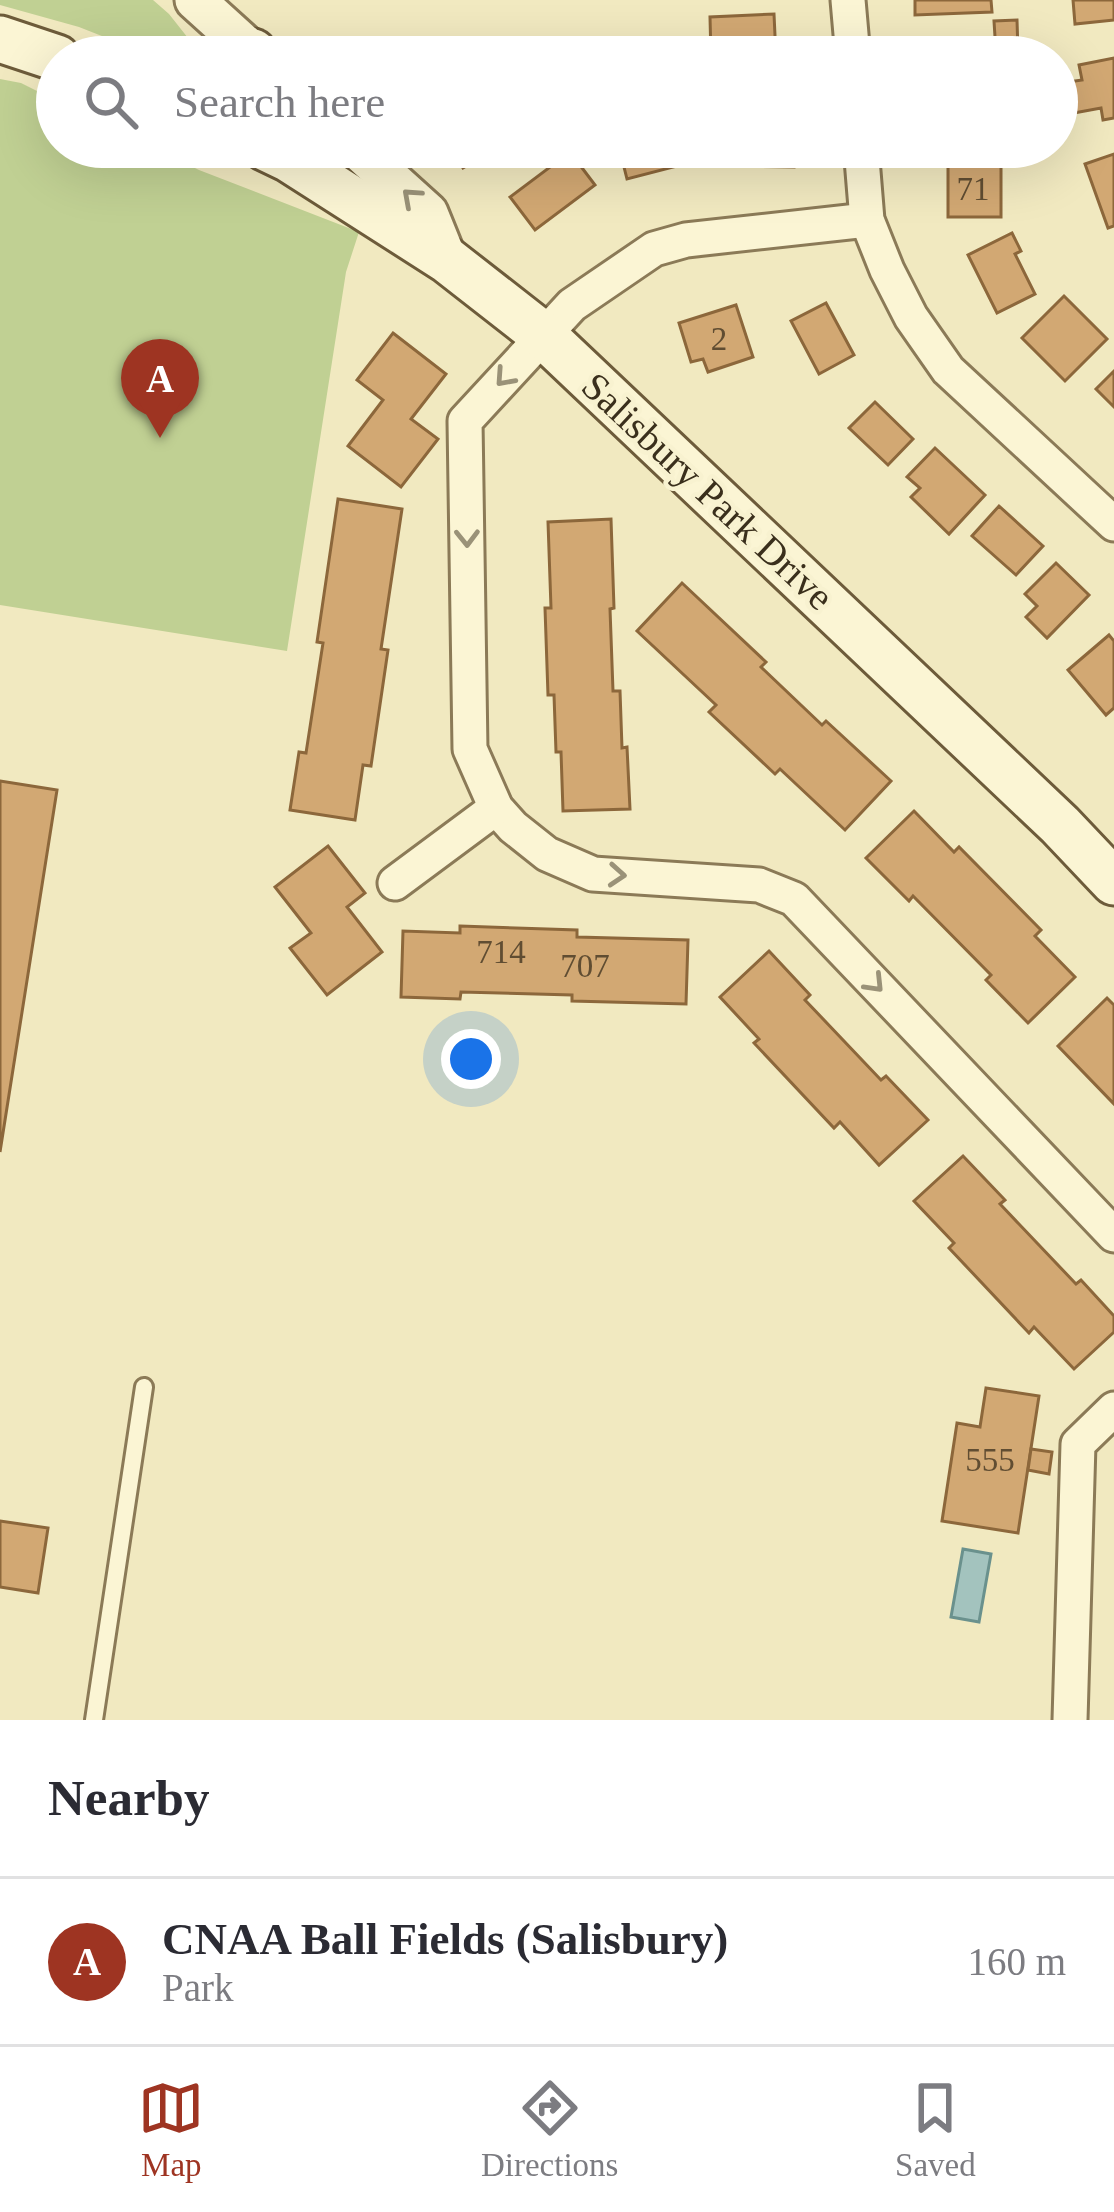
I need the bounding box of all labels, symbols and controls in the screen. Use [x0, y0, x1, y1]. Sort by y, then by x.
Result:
search box [36, 36, 1078, 168]
icon: search [78, 69, 144, 135]
text: Search here [174, 77, 385, 127]
house number: 71 [957, 171, 990, 207]
one-way arrow [403, 190, 424, 211]
house number: 2 [711, 321, 727, 357]
pin: A [121, 339, 199, 438]
street label: Salisbury Park Drive [573, 364, 842, 619]
one-way arrow [497, 365, 519, 386]
one-way arrow [454, 530, 480, 548]
one-way arrow [608, 862, 627, 888]
house number: 714 [476, 934, 526, 970]
house number: 707 [560, 948, 610, 984]
one-way arrow [860, 970, 882, 992]
your location [441, 1029, 501, 1089]
house number: 555 [965, 1442, 1015, 1478]
text: Nearby [48, 1770, 209, 1826]
text: CNAA Ball Fields (Salisbury) [162, 1914, 728, 1964]
text: A [73, 1940, 101, 1983]
text: 160 m [967, 1940, 1066, 1983]
text: Park [162, 1966, 234, 2009]
tab: Map [138, 2075, 204, 2184]
tab: Directions [481, 2075, 618, 2184]
tab: Saved [895, 2075, 976, 2184]

